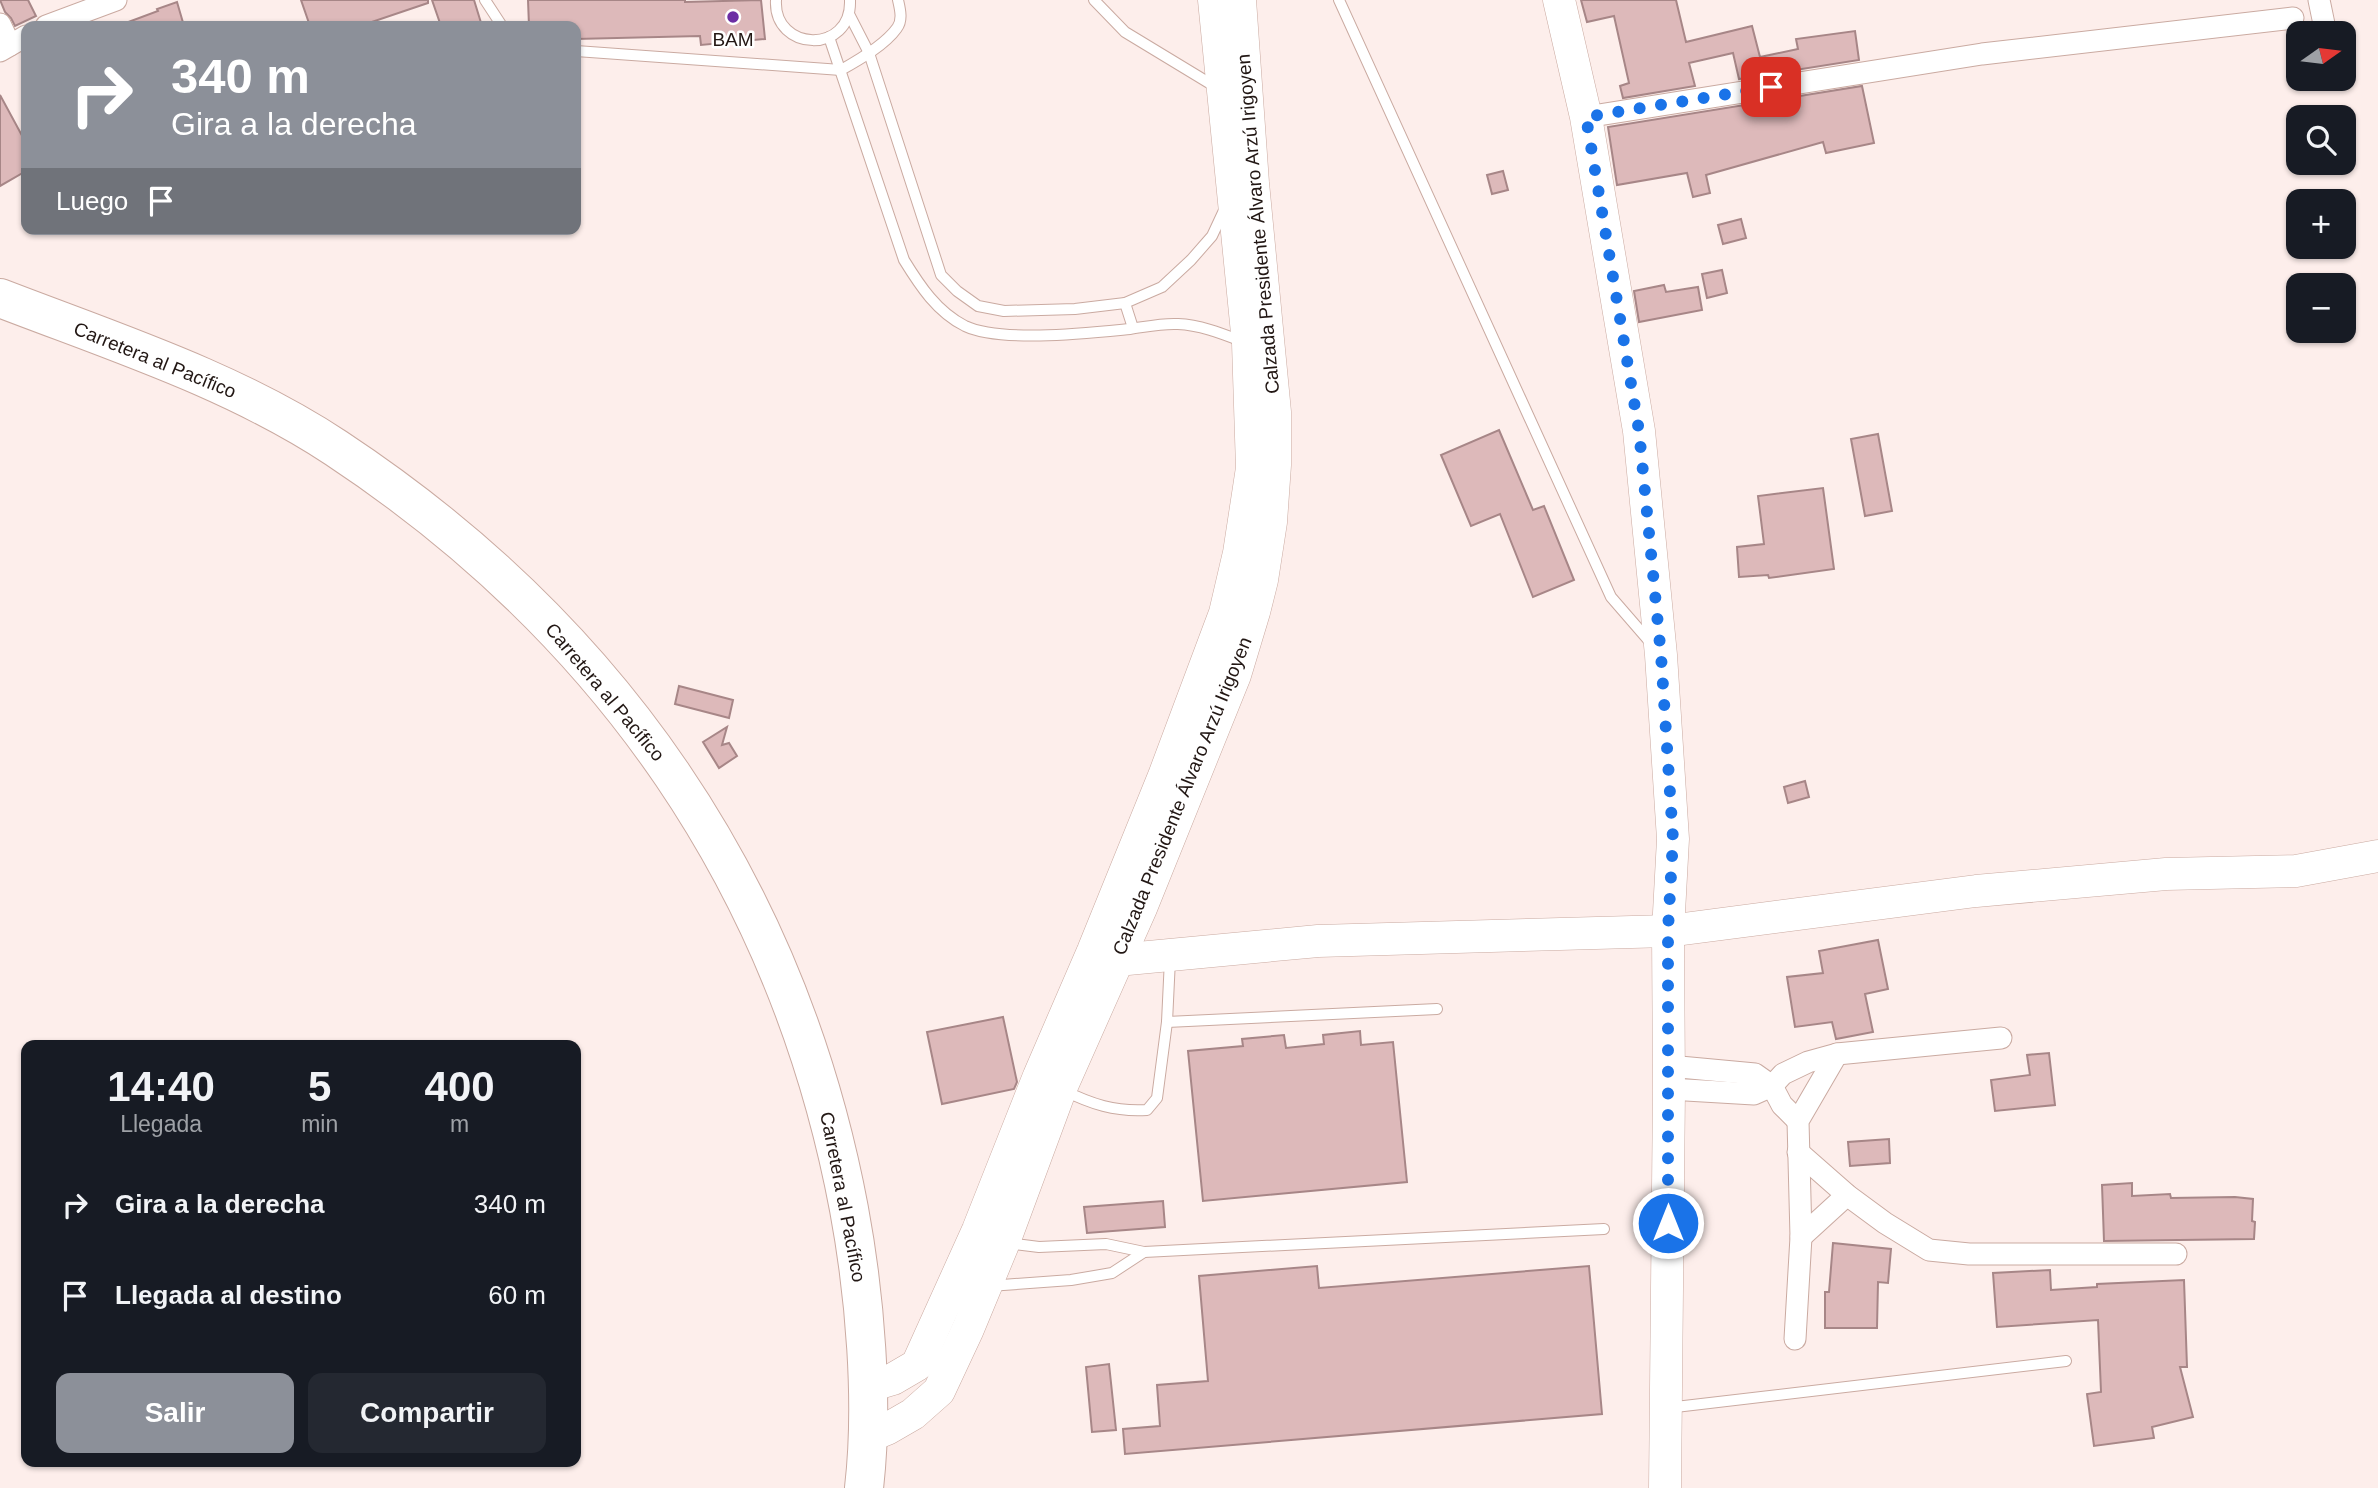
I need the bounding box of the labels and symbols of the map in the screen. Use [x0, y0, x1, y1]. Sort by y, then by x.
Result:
marker: BAM [725, 9, 741, 25]
north arrow [2286, 21, 2356, 91]
place label: BAM [712, 29, 754, 50]
street label: Calzada Presidente Álvaro Arzú Irigoyen [1233, 53, 1283, 395]
pin [1741, 57, 1801, 117]
street label: Carretera al Pacífico [71, 318, 239, 402]
street label: Carretera al Pacífico [541, 619, 669, 765]
street label: Calzada Presidente Álvaro Arzú Irigoyen [1108, 634, 1256, 958]
street label: Carretera al Pacífico [816, 1110, 870, 1284]
position arrow [1631, 1186, 1705, 1260]

